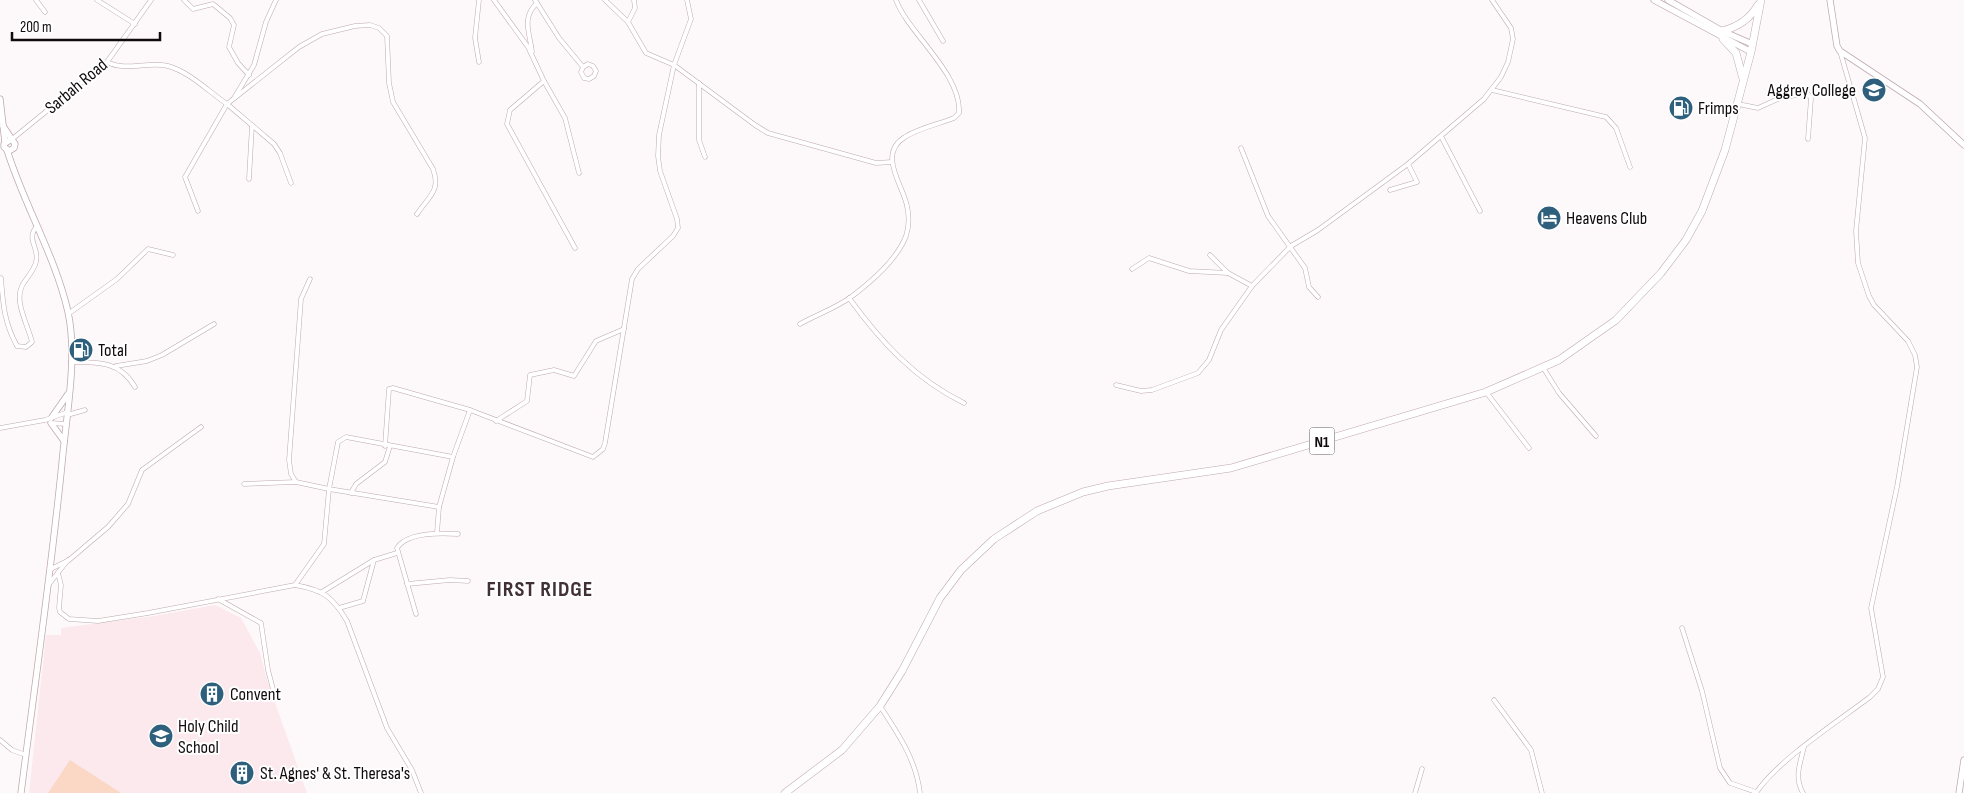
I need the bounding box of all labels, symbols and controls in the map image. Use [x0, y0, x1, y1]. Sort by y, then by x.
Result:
scale bar [12, 10, 160, 42]
text: 200 m [20, 18, 52, 37]
street label: Sarbah Road [41, 54, 112, 118]
school or university icon: Aggrey College [1861, 77, 1887, 103]
place label: Aggrey College [1767, 80, 1856, 101]
fuel station icon: Frimps [1668, 95, 1694, 121]
place label: Frimps [1698, 98, 1739, 119]
hotel icon: Heavens Club [1536, 205, 1562, 231]
place label: Heavens Club [1566, 208, 1647, 229]
fuel station icon: Total [68, 337, 94, 363]
place label: Total [98, 340, 127, 361]
road number: N1 [1310, 428, 1334, 454]
district label: FIRST RIDGE [487, 576, 593, 603]
building icon: Convent [199, 681, 225, 707]
place label: Convent [230, 684, 282, 705]
place label: Holy Child School [178, 716, 238, 758]
school or university icon: Holy Child School [148, 723, 174, 749]
building icon: St. Agnes' & St. Theresa's [229, 760, 255, 786]
place label: St. Agnes' & St. Theresa's [260, 763, 410, 784]

